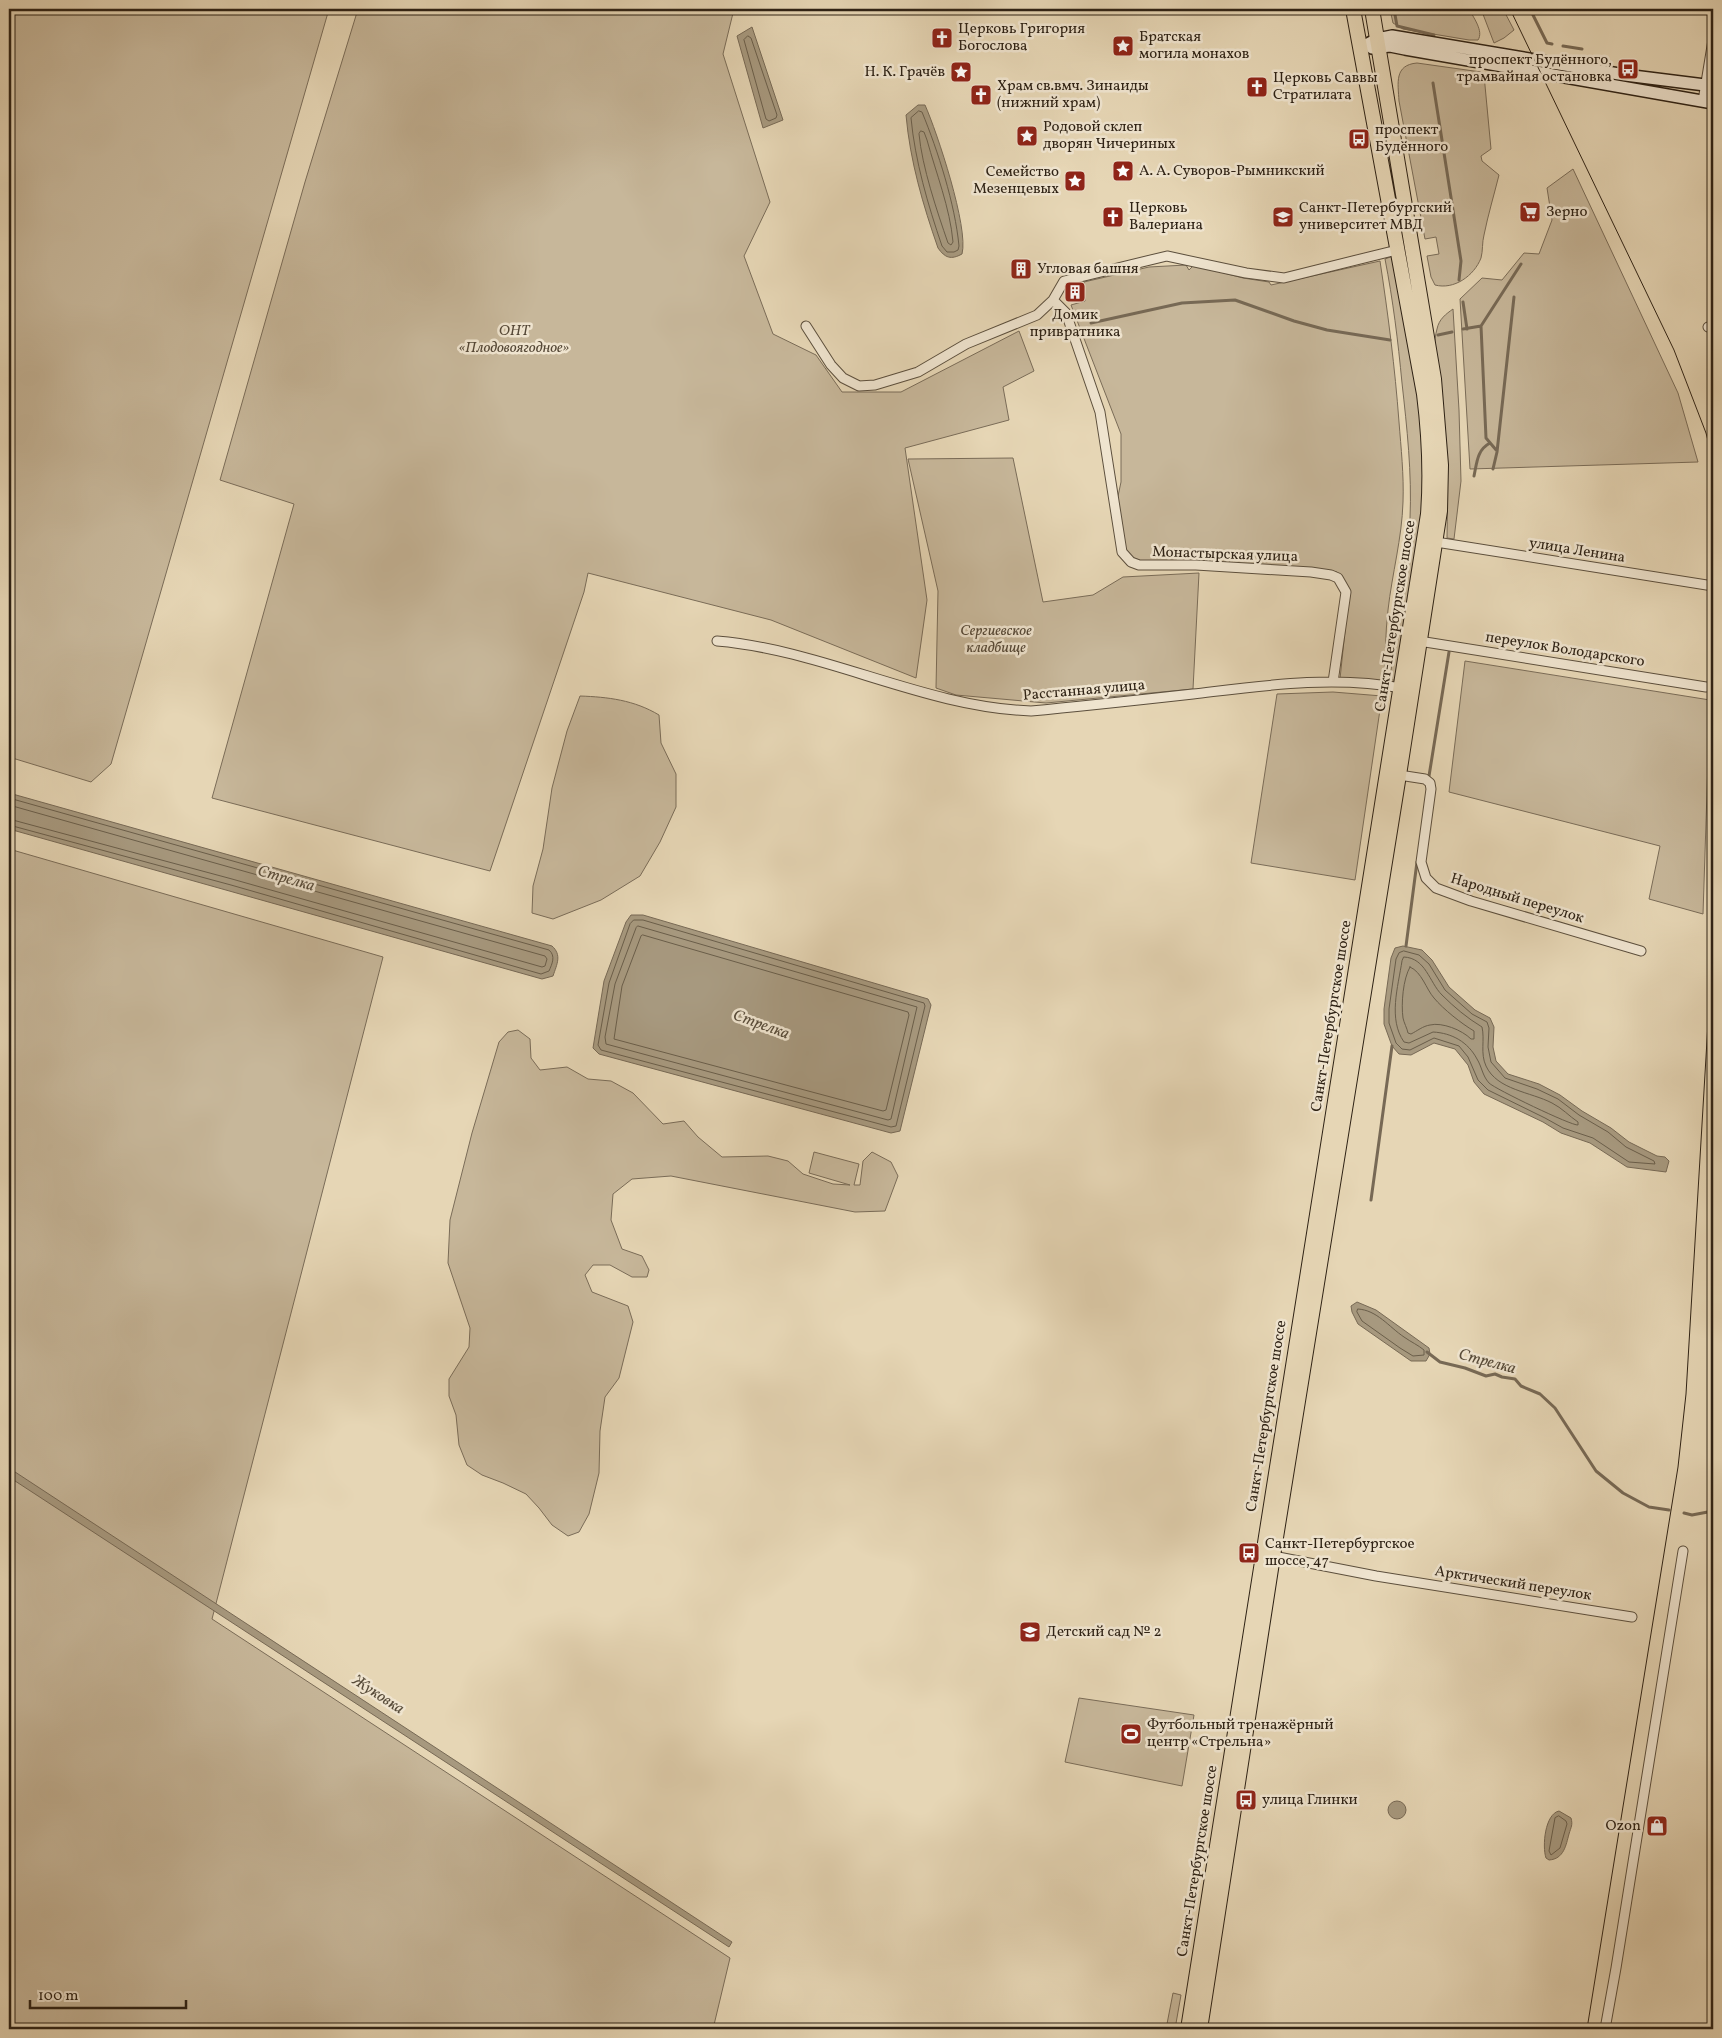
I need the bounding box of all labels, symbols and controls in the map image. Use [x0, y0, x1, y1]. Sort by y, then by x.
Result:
place label: Церковь Григория Богослова [958, 19, 1085, 57]
church icon: Церковь Григория Богослова [930, 26, 954, 50]
place label: Братская могила монахов [1139, 27, 1249, 65]
place icon: Братская могила монахов [1111, 34, 1135, 58]
place label: проспект Будённого, трамвайная остановка [1457, 50, 1612, 88]
bus stop icon: проспект Будённого, трамвайная остановка [1616, 57, 1640, 81]
place icon: Н. К. Грачёв [949, 60, 973, 84]
place label: Н. К. Грачёв [864, 62, 945, 83]
place label: Церковь Саввы Стратилата [1273, 68, 1378, 106]
church icon: Церковь Саввы Стратилата [1245, 75, 1269, 99]
place label: Храм св.вмч. Зинаиды (нижний храм) [997, 76, 1149, 114]
church icon: Храм св.вмч. Зинаиды (нижний храм) [969, 83, 993, 107]
place label: Родовой склеп дворян Чичериных [1043, 117, 1176, 155]
place label: проспект Будённого [1375, 120, 1448, 158]
place icon: Родовой склеп дворян Чичериных [1015, 124, 1039, 148]
bus stop icon: проспект Будённого [1347, 127, 1371, 151]
place icon: А. А. Суворов-Рымникский [1111, 159, 1135, 183]
place label: А. А. Суворов-Рымникский [1139, 161, 1325, 182]
place label: Семейство Мезенцевых [973, 162, 1059, 200]
place icon: Семейство Мезенцевых [1063, 169, 1087, 193]
place label: Церковь Валериана [1129, 198, 1203, 236]
place label: Санкт-Петербургский университет МВД [1299, 198, 1452, 236]
supermarket icon: Зерно [1518, 200, 1542, 224]
place label: Зерно [1546, 202, 1587, 223]
church icon: Церковь Валериана [1101, 205, 1125, 229]
school or university icon: Санкт-Петербургский университет МВД [1271, 205, 1295, 229]
building icon: Угловая башня [1009, 257, 1033, 281]
place label: Угловая башня [1037, 259, 1139, 280]
building icon: Домик привратника [1063, 280, 1087, 304]
place label: Домик привратника [1030, 305, 1120, 343]
park label: ОНТ «Плодовоягодное» [459, 321, 570, 359]
street label: Санкт-Петербургское шоссе [1370, 519, 1422, 713]
street label: улица Ленина [1528, 533, 1626, 569]
street label: Монастырская улица [1152, 542, 1298, 568]
park label: Сергиевское кладбище [960, 621, 1032, 659]
street label: переулок Володарского [1484, 627, 1646, 673]
street label: Расстанная улица [1022, 675, 1146, 707]
water label: Стрелка [255, 860, 318, 898]
street label: Народный переулок [1448, 869, 1586, 929]
street label: Санкт-Петербургское шоссе [1306, 919, 1358, 1113]
water label: Стрелка [730, 1005, 793, 1046]
street label: Санкт-Петербургское шоссе [1241, 1319, 1293, 1513]
water label: Стрелка [1456, 1344, 1519, 1380]
place label: Санкт-Петербургское шоссе, 47 [1265, 1534, 1415, 1572]
bus stop icon: Санкт-Петербургское шоссе, 47 [1237, 1541, 1261, 1565]
street label: Арктический переулок [1433, 1561, 1593, 1607]
school or university icon: Детский сад № 2 [1018, 1620, 1042, 1644]
place label: Детский сад № 2 [1046, 1622, 1162, 1643]
water label: Жуковка [347, 1669, 409, 1720]
place label: Футбольный тренажёрный центр «Стрельна» [1147, 1715, 1334, 1753]
sports icon: Футбольный тренажёрный центр «Стрельна» [1119, 1722, 1143, 1746]
street label: Санкт-Петербургское шоссе [1172, 1764, 1224, 1958]
bus stop icon: улица Глинки [1234, 1788, 1258, 1812]
place label: улица Глинки [1262, 1790, 1358, 1811]
shop icon: Ozon [1645, 1814, 1669, 1838]
place label: Ozon [1606, 1816, 1641, 1837]
scale bar [30, 1978, 186, 2010]
text: 100 m [38, 1986, 78, 2007]

